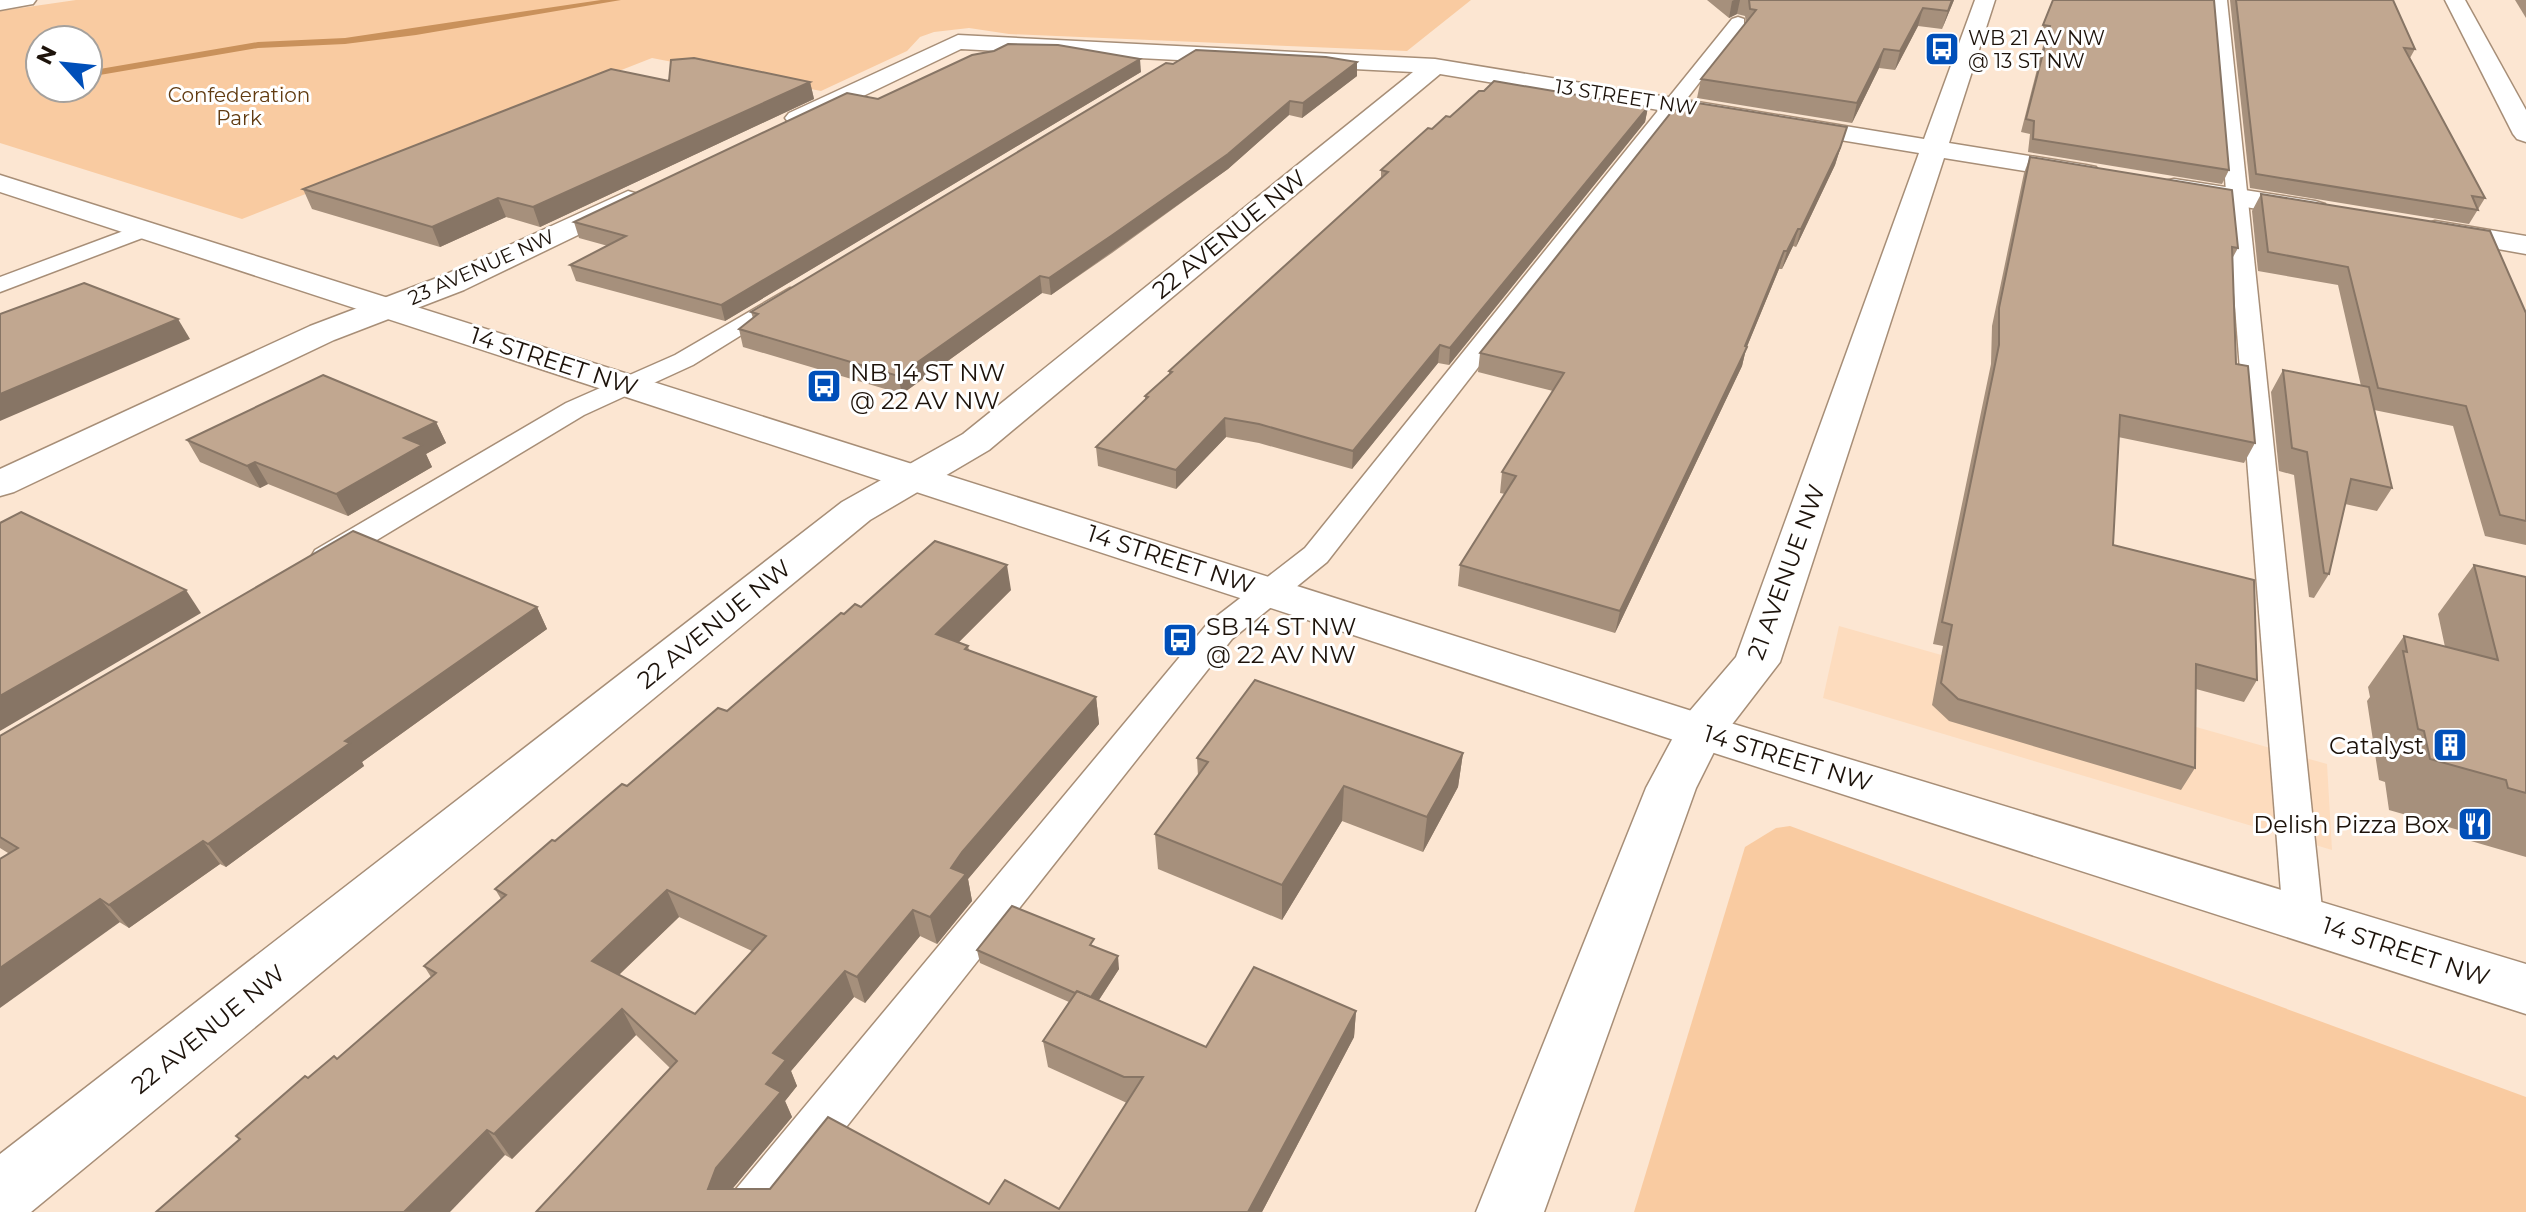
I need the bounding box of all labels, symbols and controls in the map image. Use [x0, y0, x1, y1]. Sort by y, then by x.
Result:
north arrow [24, 24, 104, 104]
place label: WB 21 AV NW @ 13 ST NW [1968, 26, 2105, 73]
bus stop icon: WB 21 AV NW @ 13 ST NW [1923, 30, 1961, 68]
text: N [31, 41, 63, 69]
street label: 13 STREET NW [1553, 74, 1699, 120]
park label: Confederation Park [168, 83, 310, 130]
street label: 22 AVENUE NW [1146, 163, 1312, 305]
street label: 23 AVENUE NW [404, 224, 558, 310]
street label: 14 STREET NW [467, 320, 641, 402]
place label: NB 14 ST NW @ 22 AV NW [850, 358, 1005, 415]
bus stop icon: NB 14 ST NW @ 22 AV NW [805, 367, 843, 405]
street label: 21 AVENUE NW [1741, 481, 1831, 663]
street label: 14 STREET NW [1084, 518, 1258, 600]
street label: 22 AVENUE NW [631, 553, 797, 695]
place label: SB 14 ST NW @ 22 AV NW [1206, 612, 1356, 669]
bus stop icon: SB 14 ST NW @ 22 AV NW [1161, 621, 1199, 659]
street label: 14 STREET NW [1700, 719, 1876, 797]
building icon: Catalyst [2431, 726, 2469, 764]
place label: Catalyst [2329, 731, 2424, 760]
restaurant icon: Delish Pizza Box [2456, 805, 2494, 843]
place label: Delish Pizza Box [2253, 810, 2449, 839]
street label: 14 STREET NW [2319, 910, 2493, 992]
street label: 22 AVENUE NW [125, 958, 291, 1100]

